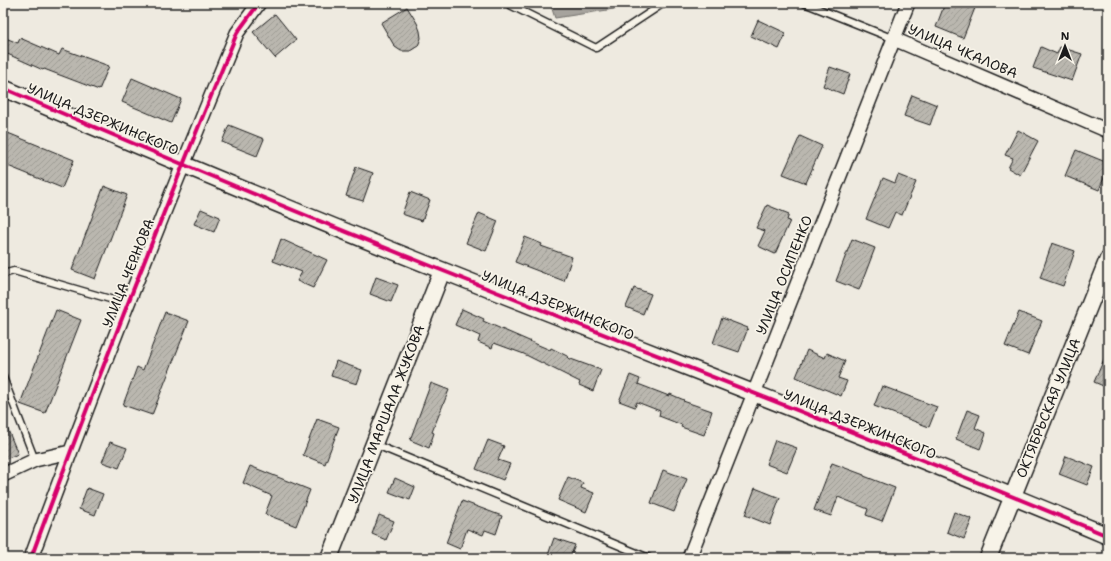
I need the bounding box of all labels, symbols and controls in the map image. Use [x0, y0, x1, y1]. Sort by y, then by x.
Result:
street label: УЛИЦА ЧКАЛОВА [905, 20, 1021, 82]
north arrow [1045, 26, 1085, 66]
text: N [1061, 29, 1070, 44]
street label: УЛИЦА ДЗЕРЖИНСКОГО [24, 79, 182, 159]
street label: УЛИЦА ОСИПЕНКО [752, 213, 816, 337]
street label: УЛИЦА ЧЕРНОВА [98, 216, 158, 330]
street label: УЛИЦА ДЗЕРЖИНСКОГО [479, 266, 637, 344]
street label: УЛИЦА МАРШАЛА ЖУКОВА [344, 322, 428, 506]
street label: ОКТЯБРЬСКАЯ УЛИЦА [1012, 335, 1084, 481]
street label: УЛИЦА ДЗЕРЖИНСКОГО [781, 385, 939, 463]

